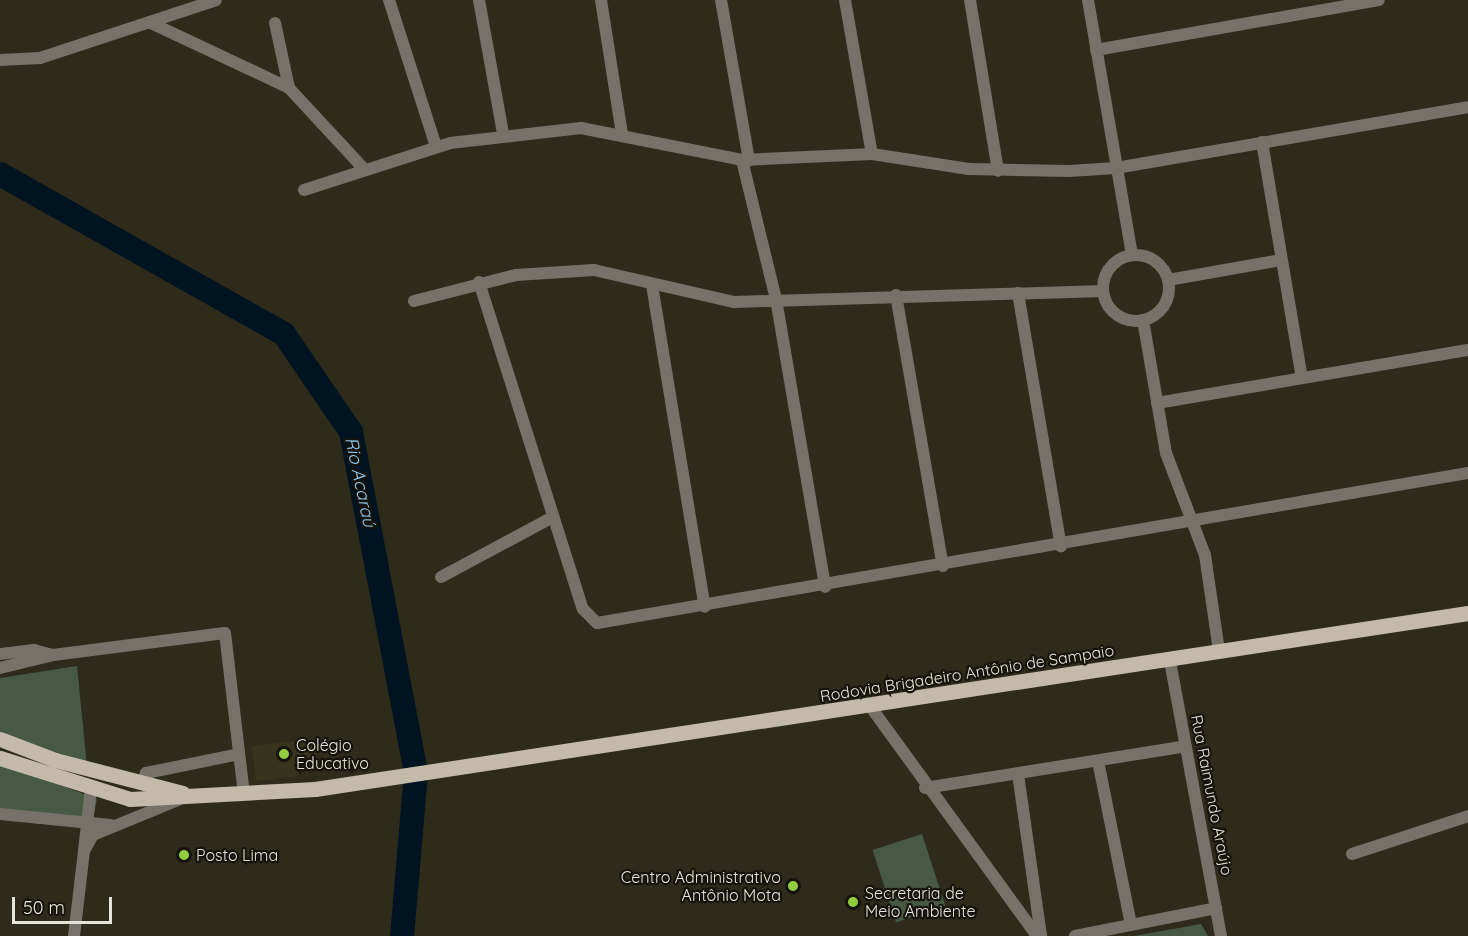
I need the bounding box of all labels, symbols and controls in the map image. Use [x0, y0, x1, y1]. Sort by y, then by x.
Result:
water label: Rio Acaraú [340, 435, 380, 529]
street label: Rodovia Brigadeiro Antônio de Sampaio [819, 640, 1115, 706]
street label: Rua Raimundo Araújo [1187, 713, 1237, 877]
place label: Colégio Educativo [296, 735, 369, 773]
marker: Colégio Educativo [277, 747, 291, 761]
place label: Posto Lima [196, 845, 278, 865]
marker: Posto Lima [177, 848, 191, 862]
place label: Centro Administrativo Antônio Mota [621, 867, 781, 905]
marker: Centro Administrativo Antônio Mota [786, 879, 800, 893]
place label: Secretaria de Meio Ambiente [865, 883, 975, 921]
scale bar [15, 885, 116, 923]
marker: Secretaria de Meio Ambiente [846, 895, 860, 909]
text: 50 m [23, 896, 65, 919]

